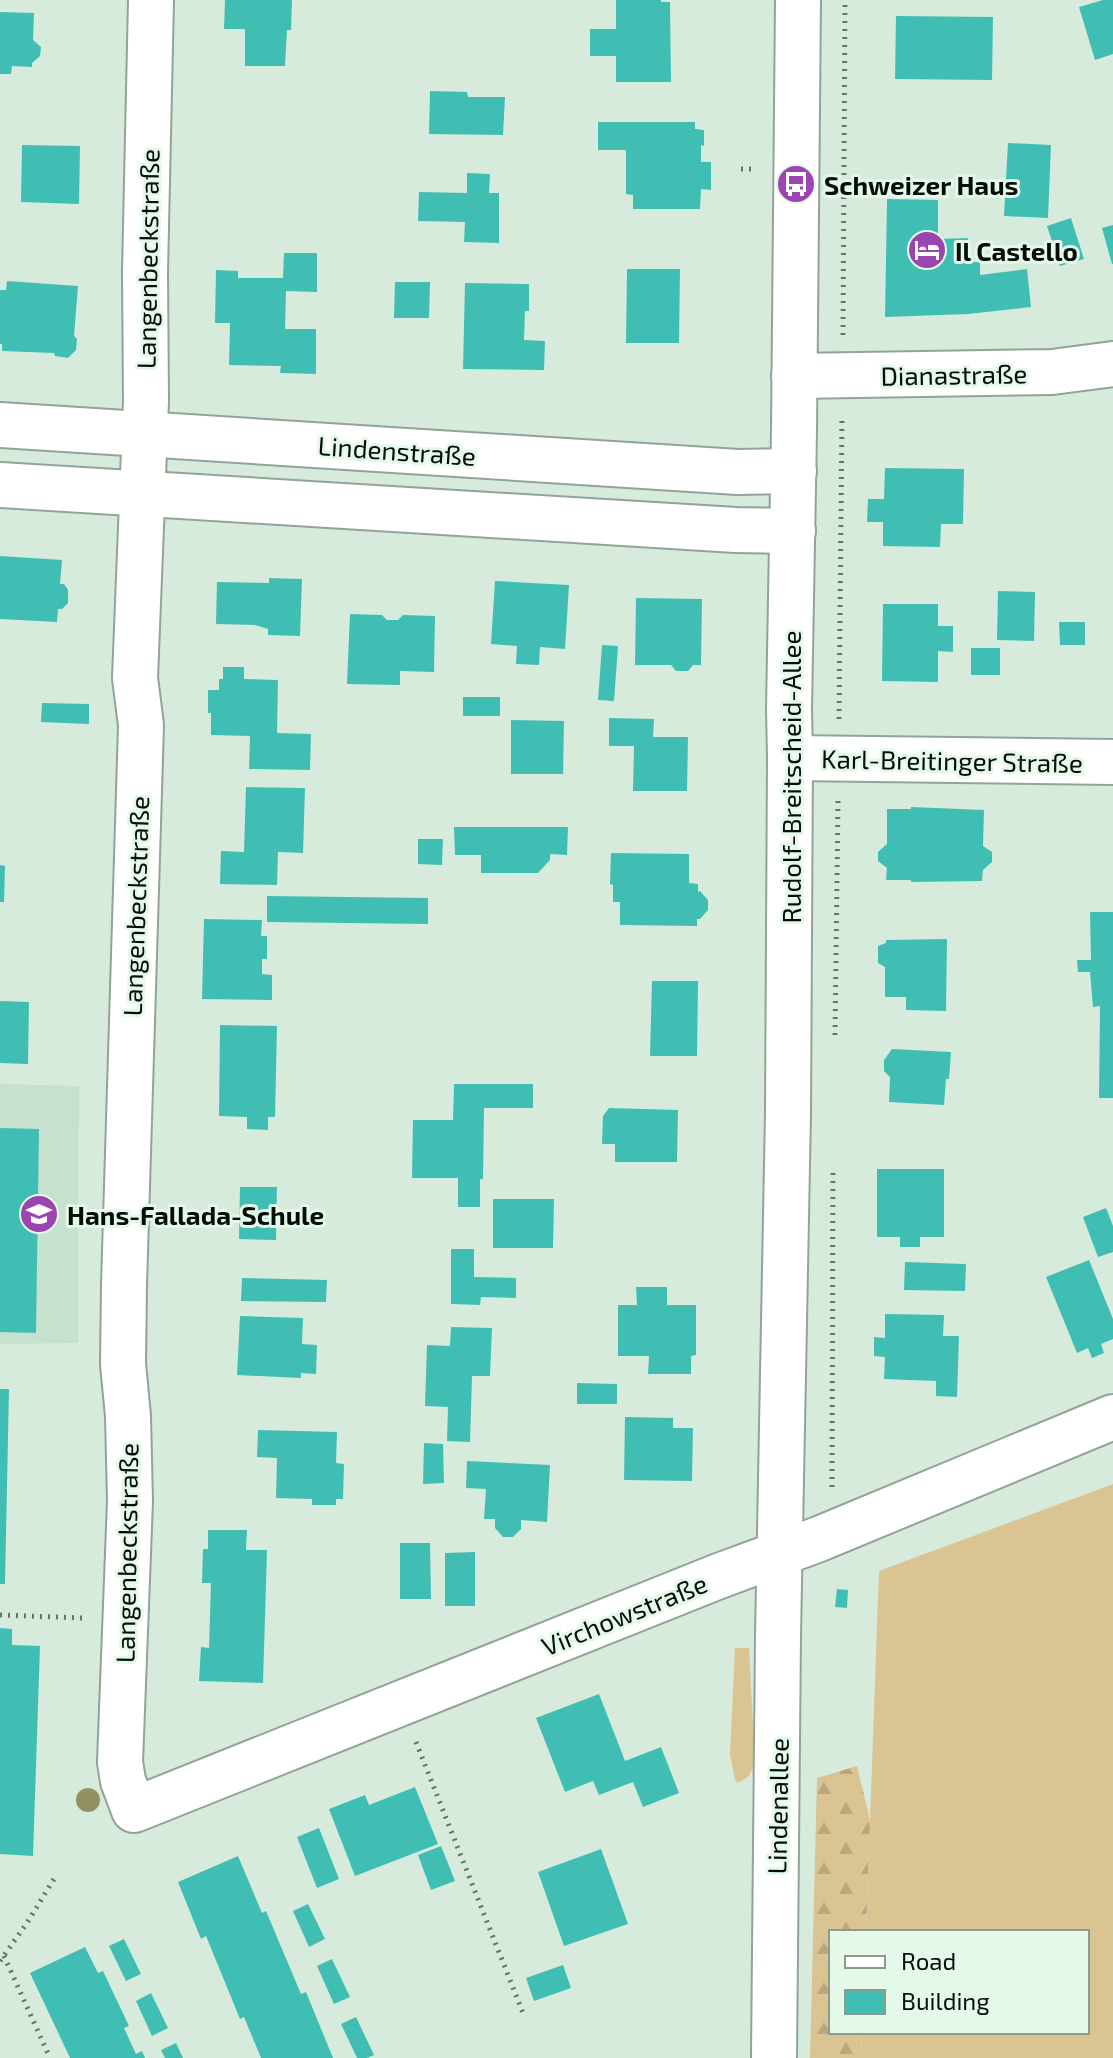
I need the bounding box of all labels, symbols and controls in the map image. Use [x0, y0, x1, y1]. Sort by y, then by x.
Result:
street label: Langenbeckstraße [130, 149, 164, 369]
bus stop icon: Schweizer Haus [775, 163, 817, 205]
place label: Schweizer Haus [824, 169, 1018, 200]
hotel icon: Il Castello [906, 229, 948, 271]
place label: Il Castello [955, 235, 1078, 266]
street label: Dianastraße [880, 357, 1028, 391]
street label: Lindenstraße [317, 429, 477, 471]
street label: Rudolf-Breitscheid-Allee [775, 631, 806, 924]
street label: Karl-Breitinger Straße [821, 742, 1083, 778]
street label: Langenbeckstraße [116, 795, 154, 1017]
school or university icon: Hans-Fallada-Schule [18, 1193, 60, 1235]
place label: Hans-Fallada-Schule [67, 1199, 324, 1230]
street label: Langenbeckstraße [109, 1443, 143, 1663]
street label: Virchowstraße [537, 1567, 711, 1661]
street label: Lindenallee [760, 1737, 794, 1875]
legend [829, 1930, 1089, 2034]
text: Road [901, 1946, 956, 1975]
text: Building [901, 1986, 990, 2015]

